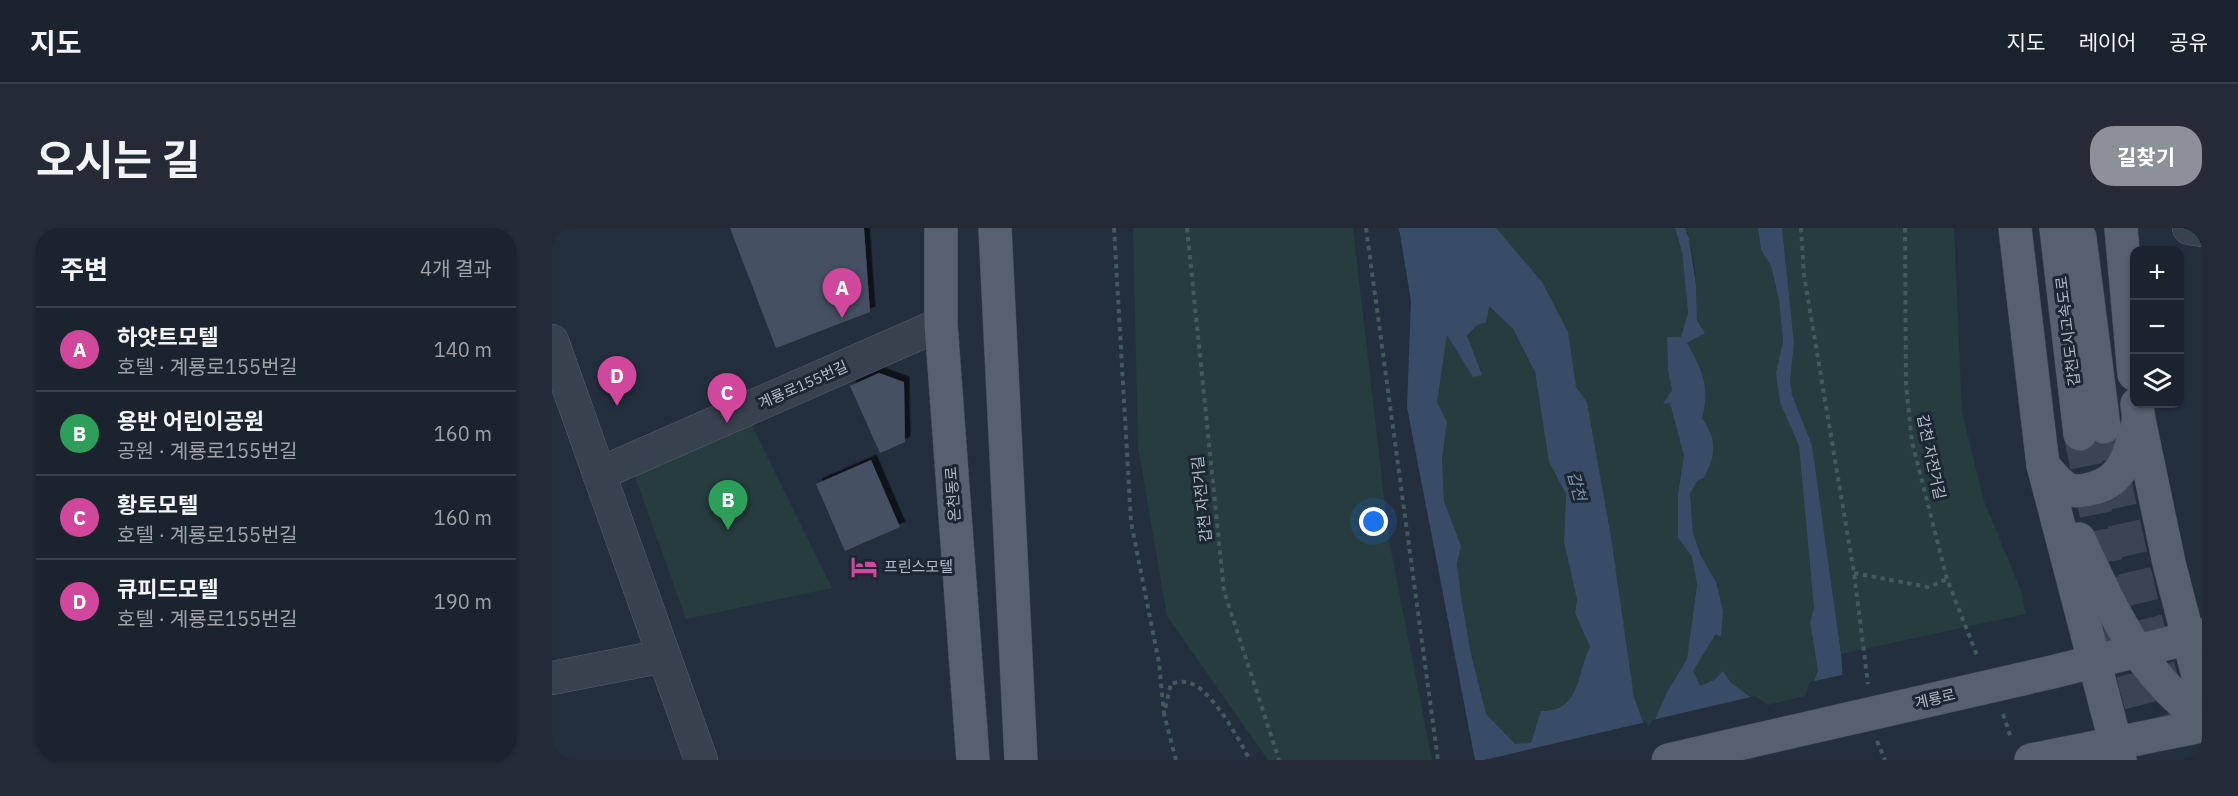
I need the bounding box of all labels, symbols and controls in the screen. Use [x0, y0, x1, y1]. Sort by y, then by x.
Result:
text: 지도 [30, 24, 82, 61]
text: 지도 [2007, 28, 2045, 56]
text: 레이어 [2078, 28, 2136, 56]
text: 공유 [2169, 28, 2208, 56]
button: 길찾기 [2090, 126, 2202, 186]
text: 오시는 길 [36, 132, 200, 187]
map controls [2130, 246, 2184, 408]
button: + [2130, 246, 2184, 300]
text: 주변 [60, 252, 108, 286]
text: 4개 결과 [420, 255, 492, 282]
pin: A [822, 268, 862, 318]
street label: 갑천도시고속도로 [2051, 275, 2084, 387]
button: − [2130, 300, 2184, 354]
text: 하얏트모텔 [117, 322, 218, 351]
text: A [73, 336, 86, 363]
text: 140 m [434, 336, 492, 363]
text: 호텔 · 계룡로155번길 [117, 353, 298, 380]
button: layers [2130, 354, 2184, 408]
pin: D [598, 356, 636, 406]
street label: 계룡로155번길 [755, 356, 851, 413]
pin: C [708, 374, 747, 423]
text: 용반 어린이공원 [117, 406, 264, 435]
street label: 갑천 자전거길 [1913, 413, 1950, 501]
text: B [73, 420, 86, 447]
text: 160 m [434, 420, 492, 447]
text: 공원 · 계룡로155번길 [117, 437, 298, 464]
street label: 갑천 자전거길 [1188, 455, 1215, 543]
street label: 온천동로 [941, 466, 964, 522]
water label: 갑천 [1564, 469, 1591, 505]
pin: B [708, 480, 747, 530]
text: 황토모텔 [117, 490, 198, 519]
text: C [73, 504, 86, 531]
text: 160 m [434, 504, 492, 531]
your location [1359, 507, 1388, 536]
text: 호텔 · 계룡로155번길 [117, 521, 298, 548]
hotel icon: 프린스모텔 [849, 552, 879, 582]
place label: 프린스모텔 [884, 557, 953, 576]
text: 큐피드모텔 [117, 574, 218, 603]
text: D [73, 588, 86, 615]
text: 190 m [434, 588, 492, 615]
text: 호텔 · 계룡로155번길 [117, 605, 298, 632]
street label: 계룡로 [1913, 685, 1957, 712]

